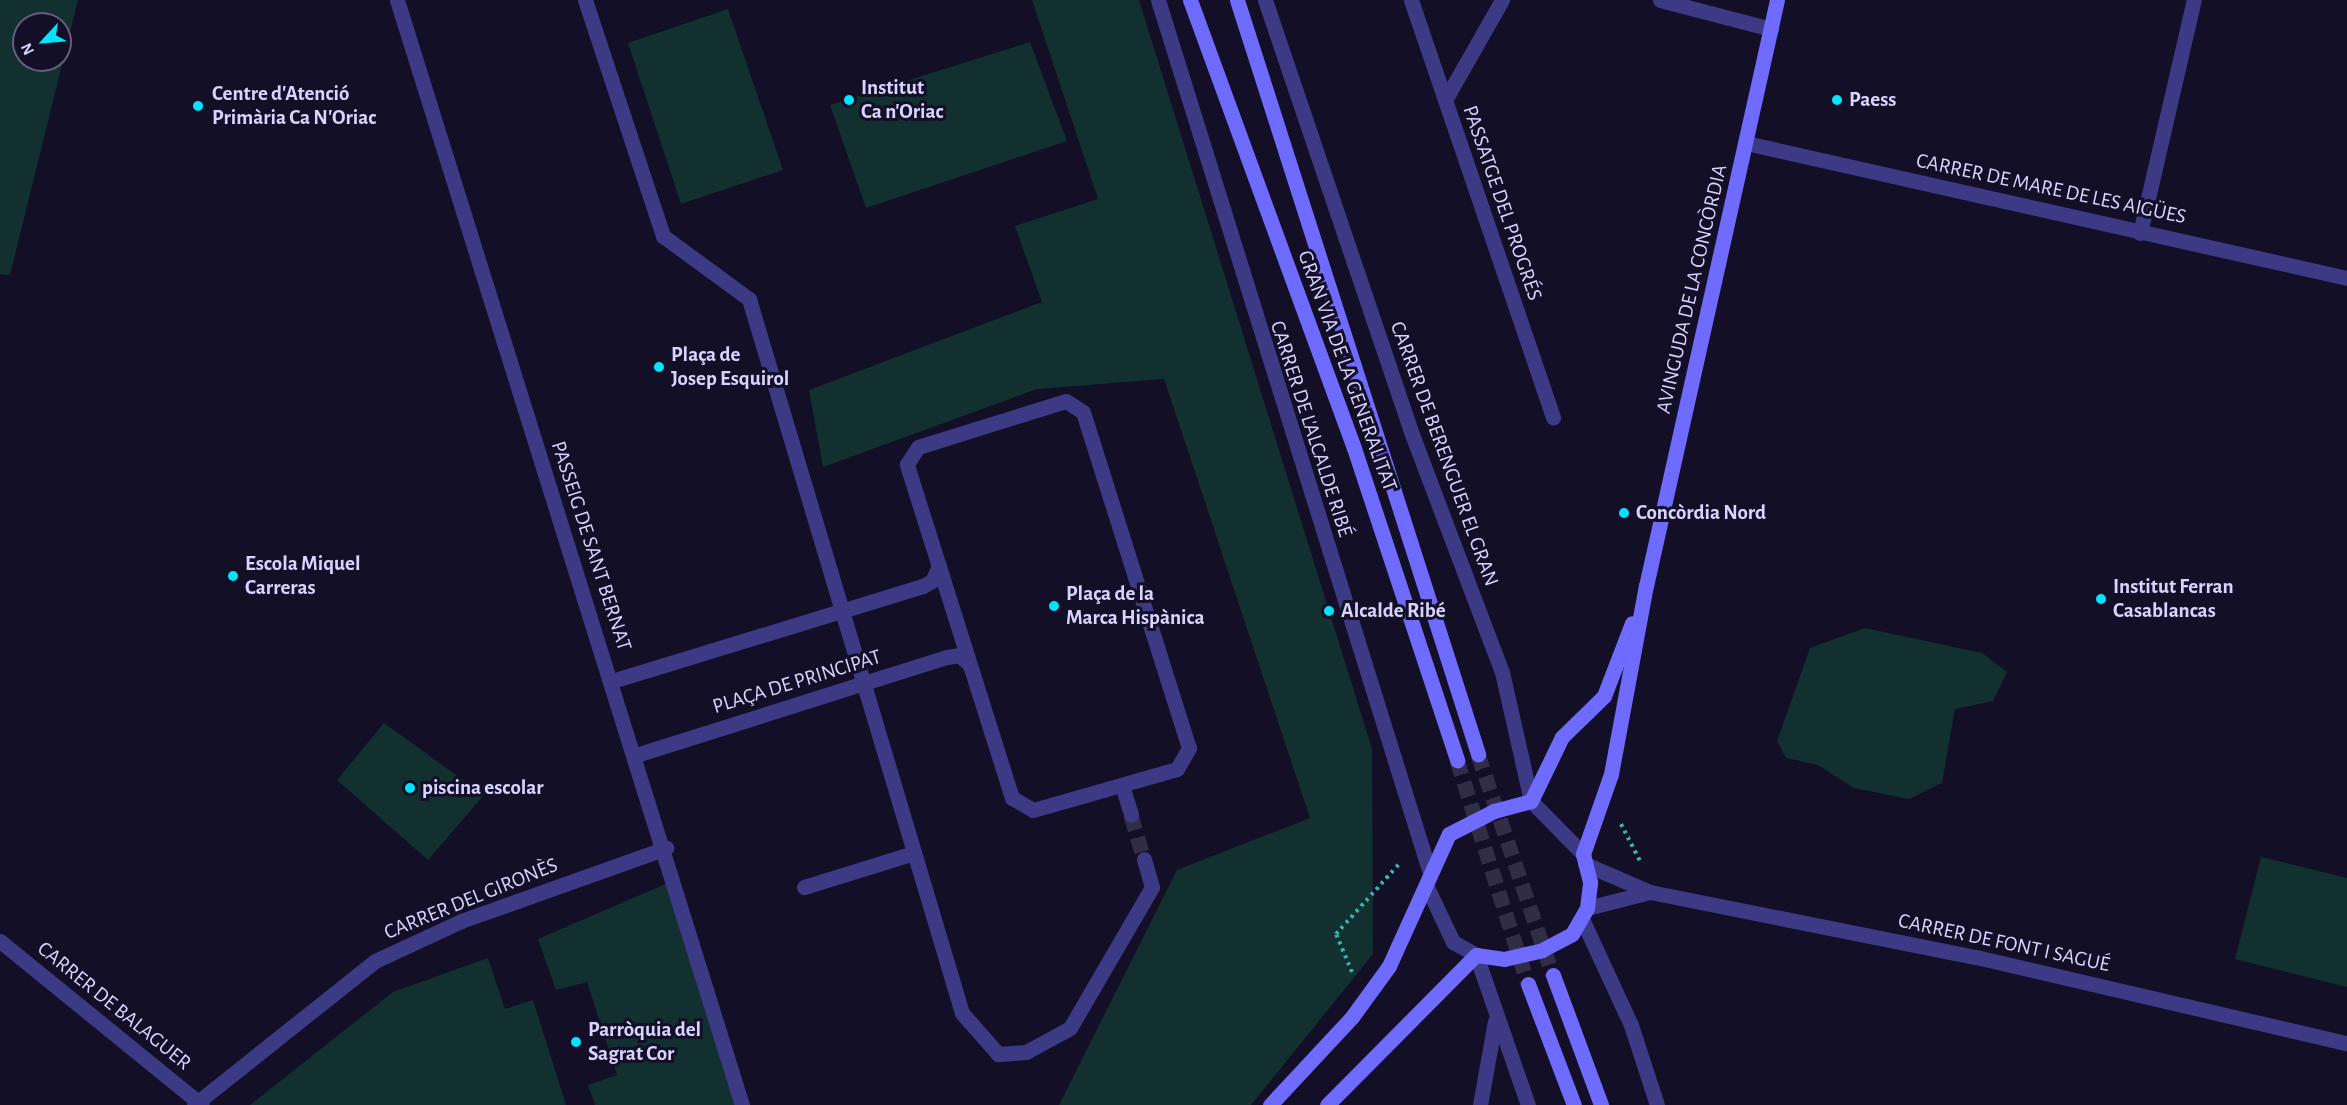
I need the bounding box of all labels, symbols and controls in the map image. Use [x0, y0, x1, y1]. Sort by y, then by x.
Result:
north arrow [12, 12, 72, 72]
text: N [18, 41, 37, 58]
place label: Institut Ca n'Oriac [861, 75, 944, 125]
place label: Centre d'Atenció Primària Ca N'Oriac [212, 81, 376, 131]
place label: Paess [1849, 87, 1896, 113]
marker: Institut Ca n'Oriac [842, 93, 856, 107]
marker: Paess [1830, 93, 1844, 107]
marker: Centre d'Atenció Primària Ca N'Oriac [189, 97, 207, 115]
street label: PASSATGE DEL PROGRÉS [1457, 102, 1547, 304]
street label: CARRER DE MARE DE LES AIGÜES [1914, 148, 2188, 230]
street label: AVINGUDA DE LA CONCÒRDIA [1651, 162, 1733, 416]
street label: GRAN VIA DE LA GENERALITAT [1292, 247, 1402, 495]
street label: CARRER DE L'ALCALDE RIBÉ [1264, 318, 1358, 540]
street label: CARRER DE BERENGUER EL GRAN [1384, 318, 1504, 590]
place label: Plaça de Josep Esquirol [671, 342, 789, 392]
marker: Plaça de Josep Esquirol [652, 360, 666, 374]
street label: PASSEIG DE SANT BERNAT [545, 438, 637, 654]
place label: Concòrdia Nord [1636, 500, 1766, 526]
marker: Concòrdia Nord [1617, 506, 1631, 520]
place label: Escola Miquel Carreras [245, 551, 360, 601]
marker: Escola Miquel Carreras [226, 569, 240, 583]
place label: Institut Ferran Casablancas [2113, 574, 2234, 624]
place label: Plaça de la Marca Hispànica [1066, 581, 1205, 631]
marker: Institut Ferran Casablancas [2094, 592, 2108, 606]
place label: Alcalde Ribé [1341, 598, 1446, 624]
marker: Plaça de la Marca Hispànica [1047, 599, 1061, 613]
marker: Alcalde Ribé [1322, 604, 1336, 618]
street label: PLAÇA DE PRINCIPAT [710, 644, 884, 720]
place label: piscina escolar [422, 775, 544, 801]
marker: piscina escolar [403, 781, 417, 795]
street label: CARRER DEL GIRONÈS [381, 853, 561, 945]
street label: CARRER DE FONT I SAGUÉ [1896, 908, 2112, 978]
street label: CARRER DE BALAGUER [32, 936, 196, 1076]
place label: Parròquia del Sagrat Cor [588, 1017, 701, 1067]
marker: Parròquia del Sagrat Cor [569, 1035, 583, 1049]

